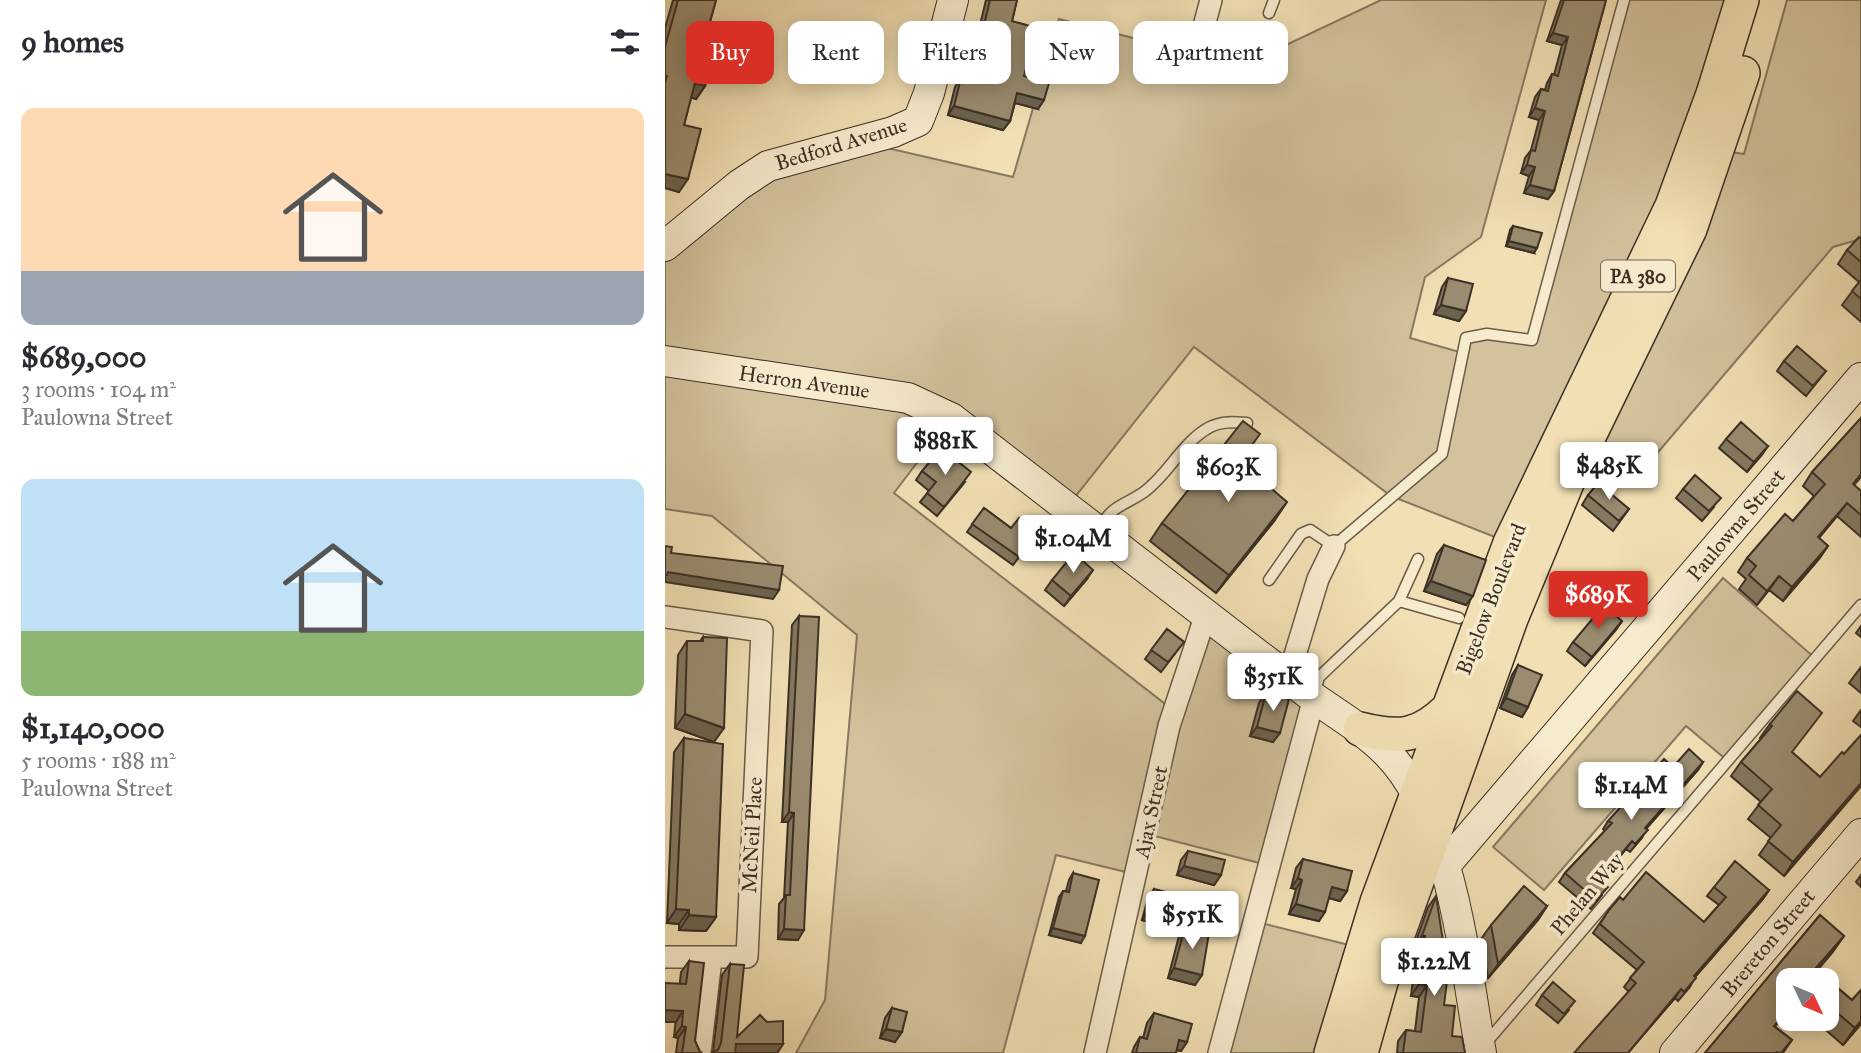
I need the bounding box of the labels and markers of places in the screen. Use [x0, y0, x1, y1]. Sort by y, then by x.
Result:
pin: $881K [896, 418, 994, 477]
pin: $485K [1560, 442, 1658, 502]
pin: $603K [1179, 444, 1277, 504]
pin: $1.04M [1016, 516, 1130, 575]
pin: $689K [1549, 572, 1647, 631]
pin: $351K [1224, 654, 1322, 713]
pin: $1.14M [1574, 762, 1688, 822]
pin: $551K [1143, 892, 1241, 951]
pin: $1.22M [1377, 939, 1491, 998]

